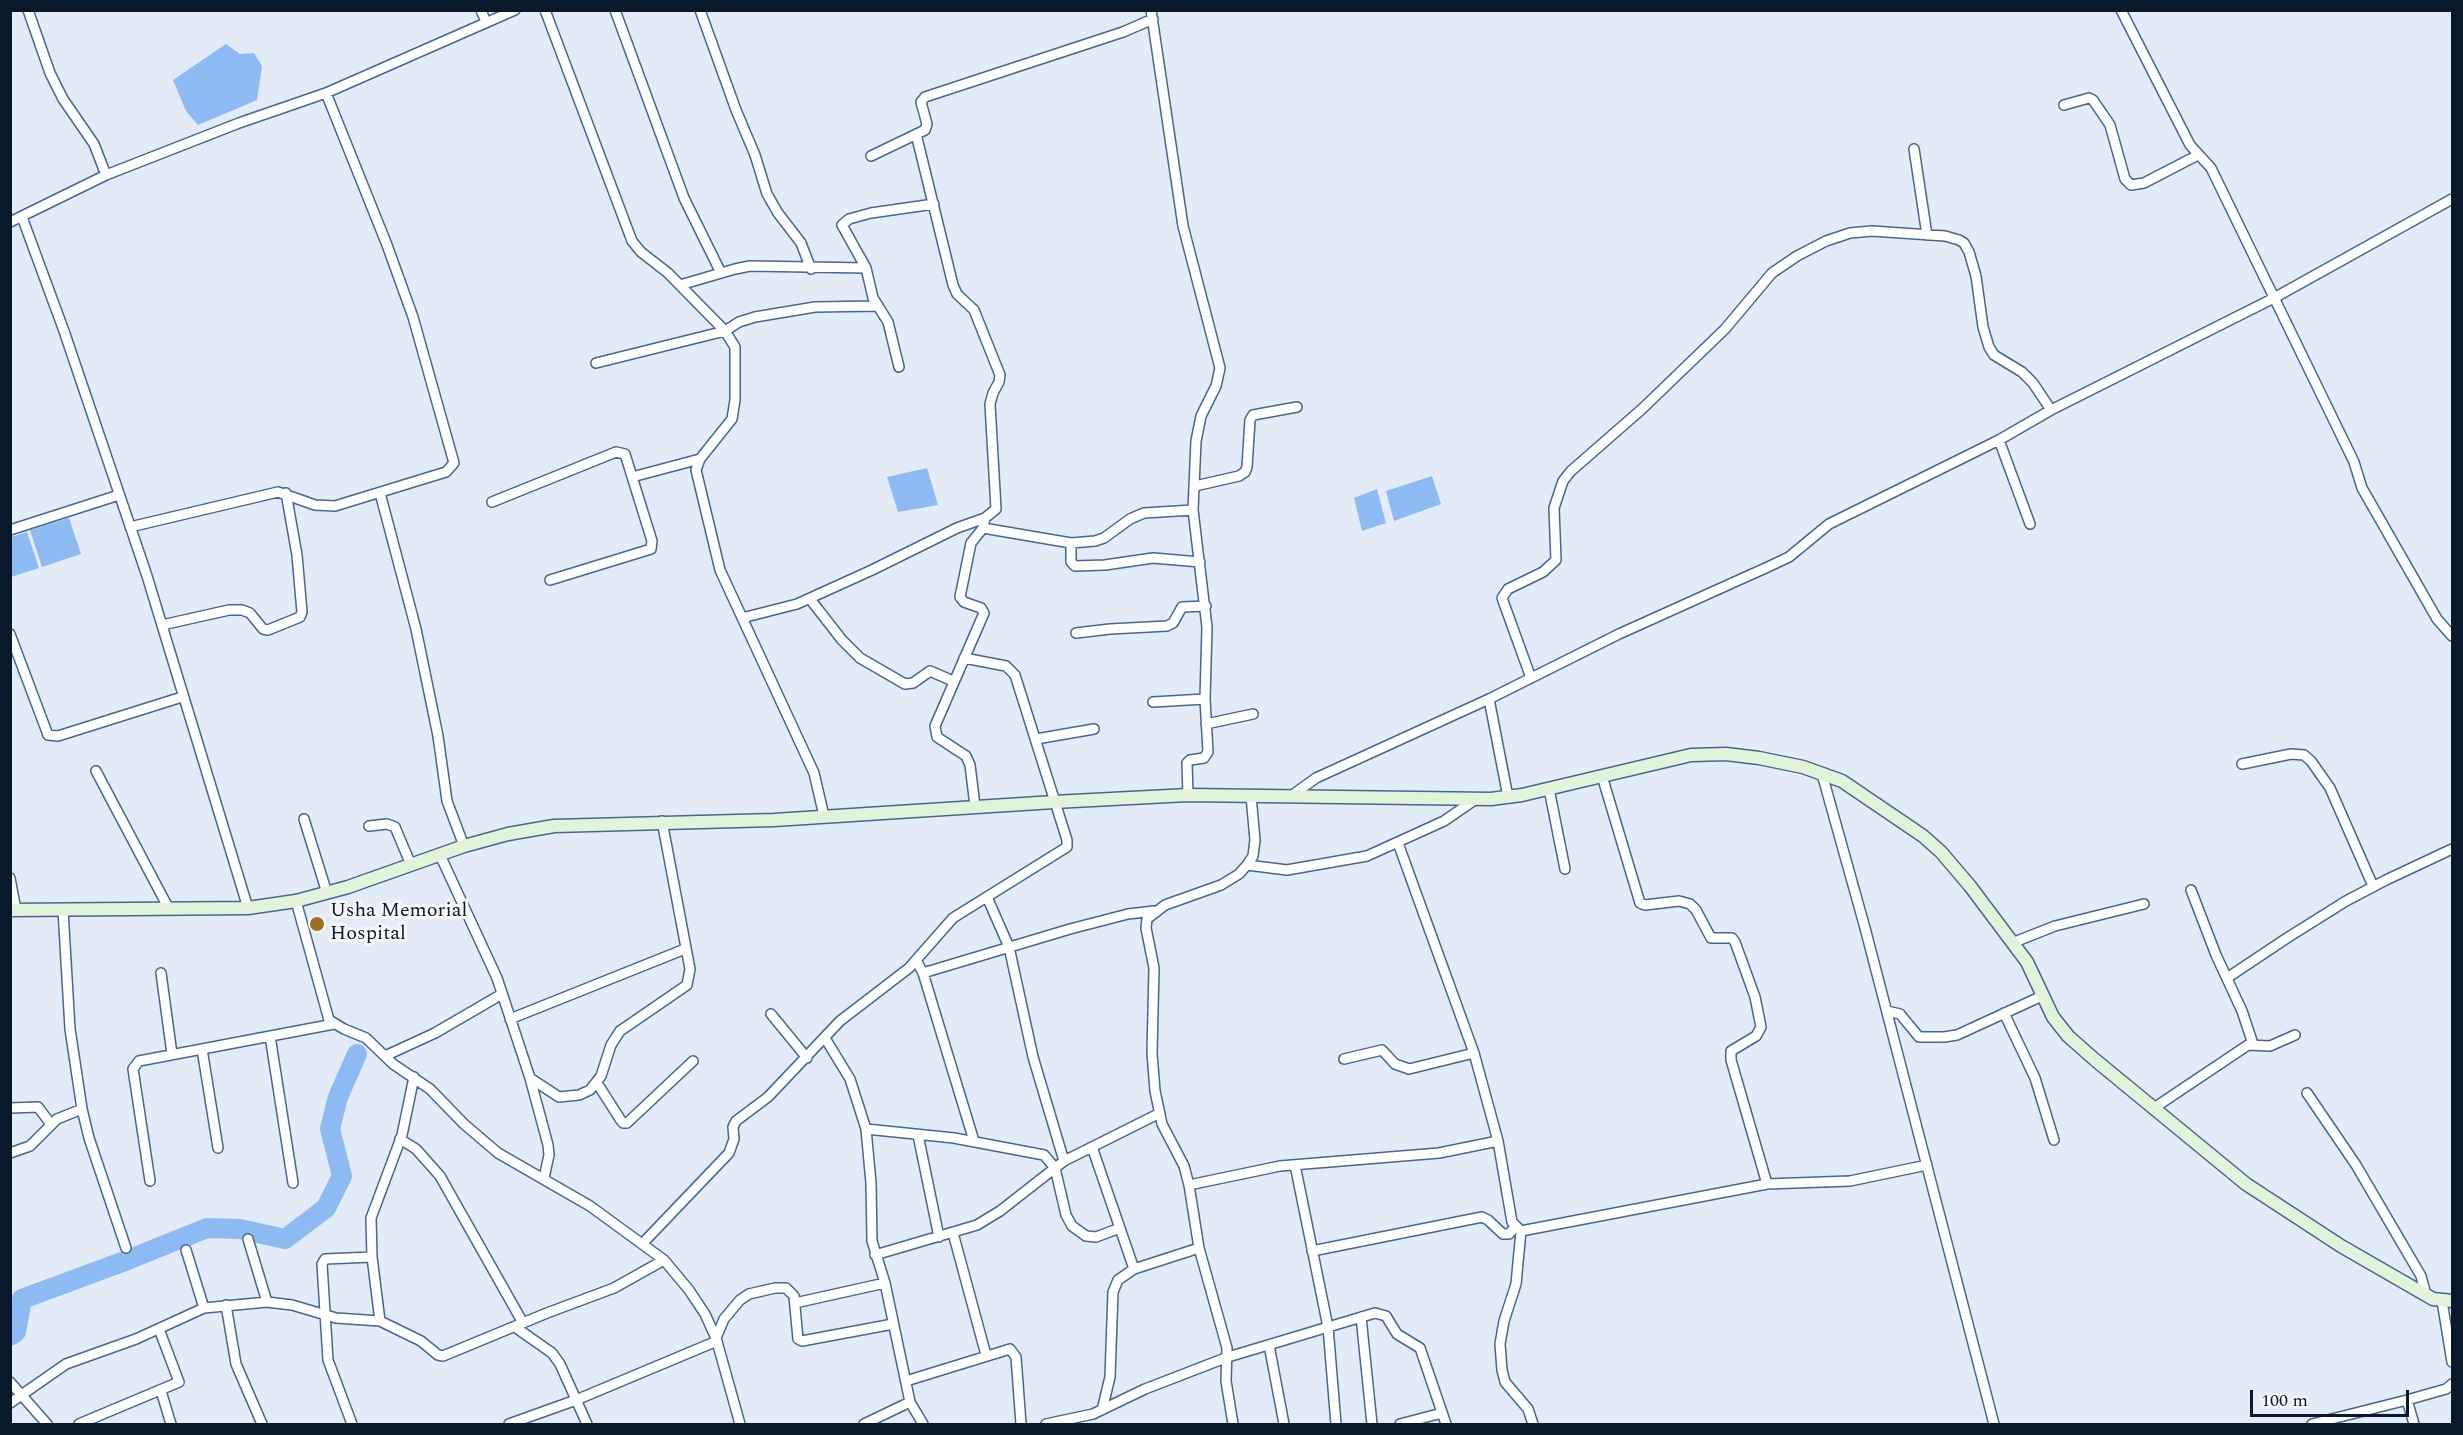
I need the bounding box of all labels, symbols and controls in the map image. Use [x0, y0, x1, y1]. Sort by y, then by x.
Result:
place label: Usha Memorial Hospital [330, 900, 467, 947]
marker: Usha Memorial Hospital [308, 915, 326, 933]
scale bar [2253, 1378, 2412, 1416]
text: 100 m [2261, 1387, 2308, 1414]

